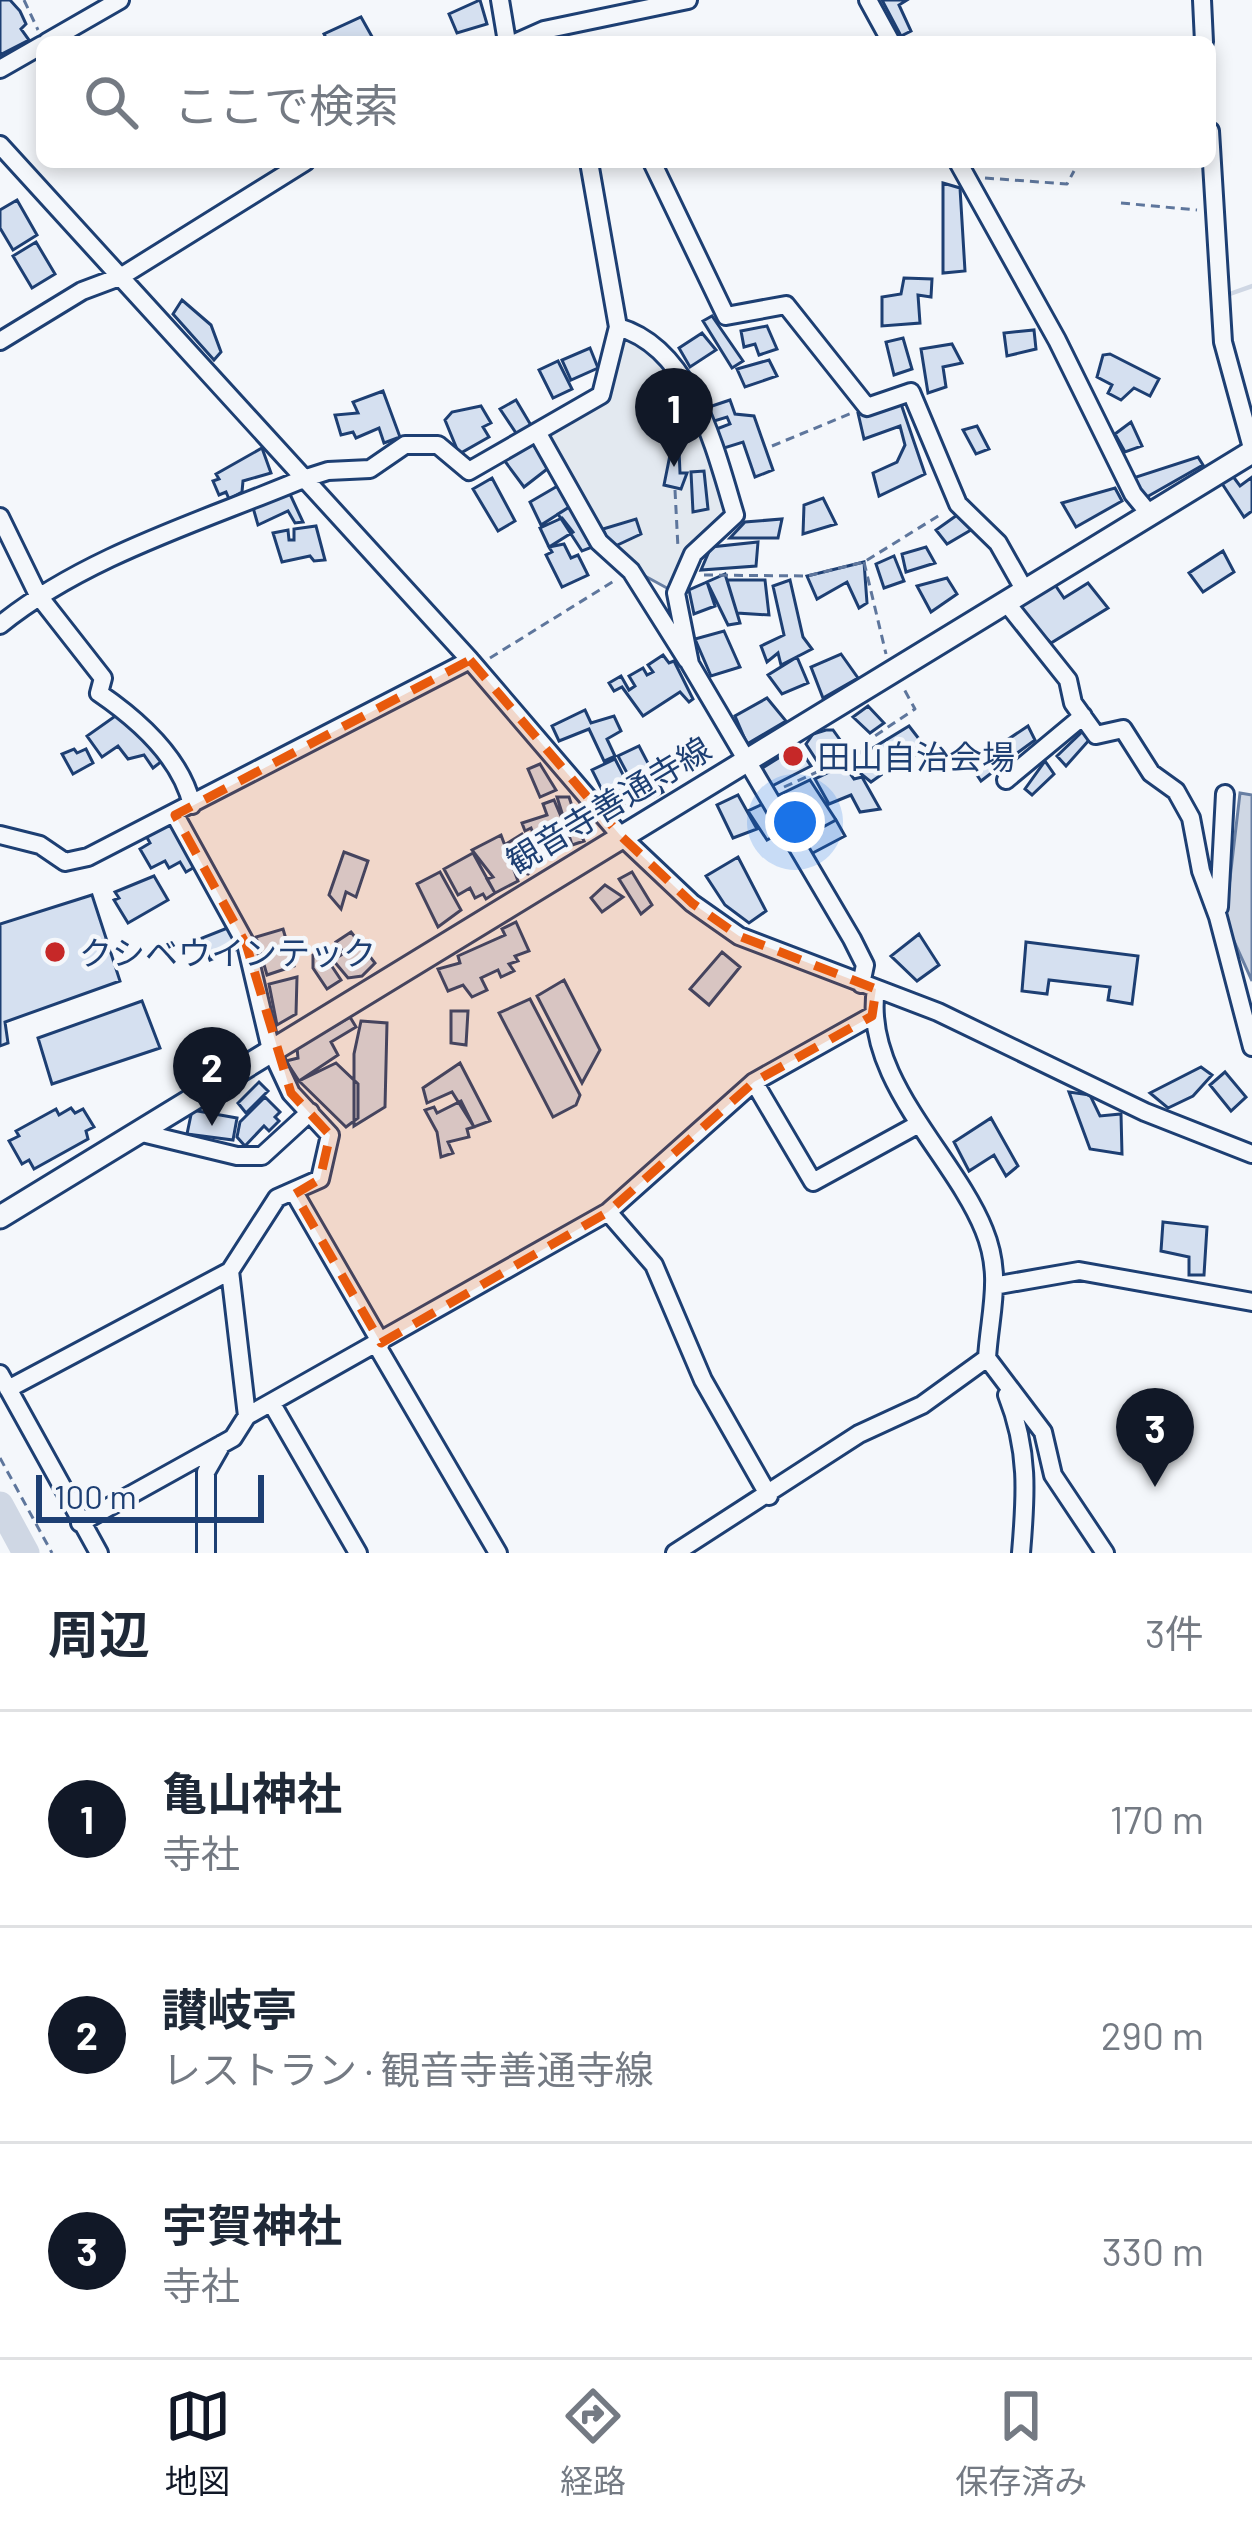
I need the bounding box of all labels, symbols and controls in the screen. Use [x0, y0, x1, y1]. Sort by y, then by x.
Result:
search box [36, 36, 1216, 168]
icon: search [78, 69, 144, 135]
text: ここで検索 [174, 77, 399, 131]
pin: 1 [635, 368, 713, 467]
street label: 観音寺善通寺線 [499, 727, 717, 881]
place label: 田山自治会場 [817, 736, 1015, 776]
marker: 田山自治会場 [780, 743, 806, 769]
your location [765, 792, 825, 852]
place label: クシベウインテック [79, 932, 376, 972]
marker: クシベウインテック [42, 939, 68, 965]
pin: 2 [173, 1027, 251, 1126]
pin: 3 [1116, 1388, 1194, 1487]
scale bar [36, 1469, 264, 1522]
text: 100 m [54, 1476, 137, 1516]
text: 周辺 [48, 1602, 150, 1663]
text: 3件 [1145, 1609, 1204, 1656]
text: 亀山神社 [162, 1765, 342, 1819]
text: 1 [80, 1795, 94, 1842]
text: 170 m [1110, 1795, 1204, 1842]
text: 寺社 [162, 1829, 240, 1876]
text: 讃岐亭 [162, 1981, 297, 2035]
text: 2 [76, 2011, 98, 2058]
text: 290 m [1101, 2011, 1204, 2058]
text: レストラン · 観音寺善通寺線 [162, 2045, 654, 2092]
text: 宇賀神社 [162, 2197, 342, 2251]
text: 3 [76, 2227, 98, 2274]
text: 330 m [1102, 2227, 1204, 2274]
text: 寺社 [162, 2261, 240, 2308]
tab: 地図 [165, 2383, 231, 2503]
tab: 経路 [560, 2383, 626, 2503]
tab: 保存済み [955, 2383, 1087, 2503]

